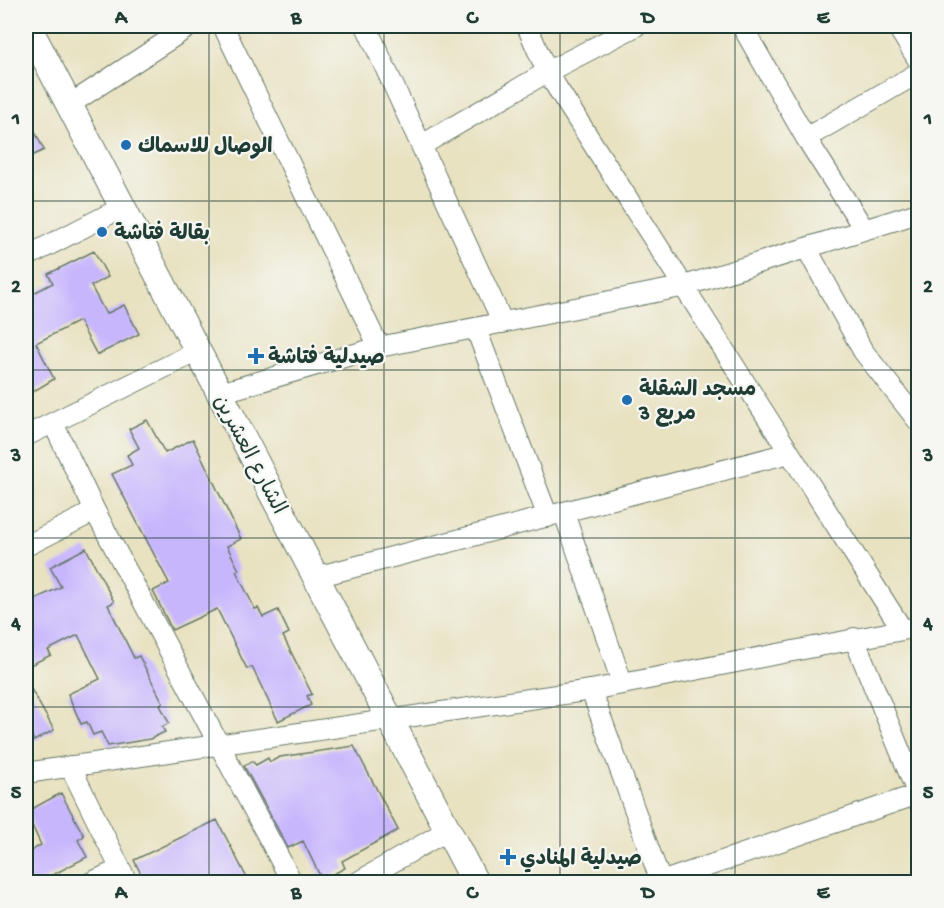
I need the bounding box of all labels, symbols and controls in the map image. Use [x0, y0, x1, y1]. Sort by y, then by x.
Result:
text: A [114, 8, 129, 31]
text: B [290, 8, 302, 31]
text: C [466, 8, 480, 31]
text: D [639, 8, 655, 31]
text: E [817, 8, 831, 31]
text: 1 [11, 109, 20, 132]
text: 1 [923, 109, 932, 132]
place label: الوصال للاسماك [138, 136, 273, 161]
marker: الوصال للاسماك [119, 138, 133, 152]
place label: بقالة فتاشة [114, 220, 210, 248]
marker: بقالة فتاشة [95, 225, 109, 239]
text: 2 [11, 277, 21, 300]
text: 2 [923, 277, 933, 300]
place label: صيدلية فتاشة [268, 344, 385, 372]
marker: صيدلية فتاشة [249, 349, 263, 363]
place label: مسجد الشقلة مربع 3 [638, 378, 756, 428]
street label: الشارع العشرين [206, 392, 290, 520]
marker: مسجد الشقلة مربع 3 [620, 393, 634, 407]
text: 3 [10, 446, 21, 469]
text: 3 [922, 446, 933, 469]
text: 4 [10, 614, 21, 637]
text: 4 [922, 614, 933, 637]
text: 5 [11, 783, 22, 806]
text: 5 [923, 783, 934, 806]
place label: صيدلية المنادي [520, 847, 642, 873]
marker: صيدلية المنادي [501, 850, 515, 864]
text: A [114, 883, 129, 906]
text: B [290, 883, 302, 906]
text: C [466, 883, 480, 906]
text: D [639, 883, 655, 906]
text: E [817, 883, 831, 906]

